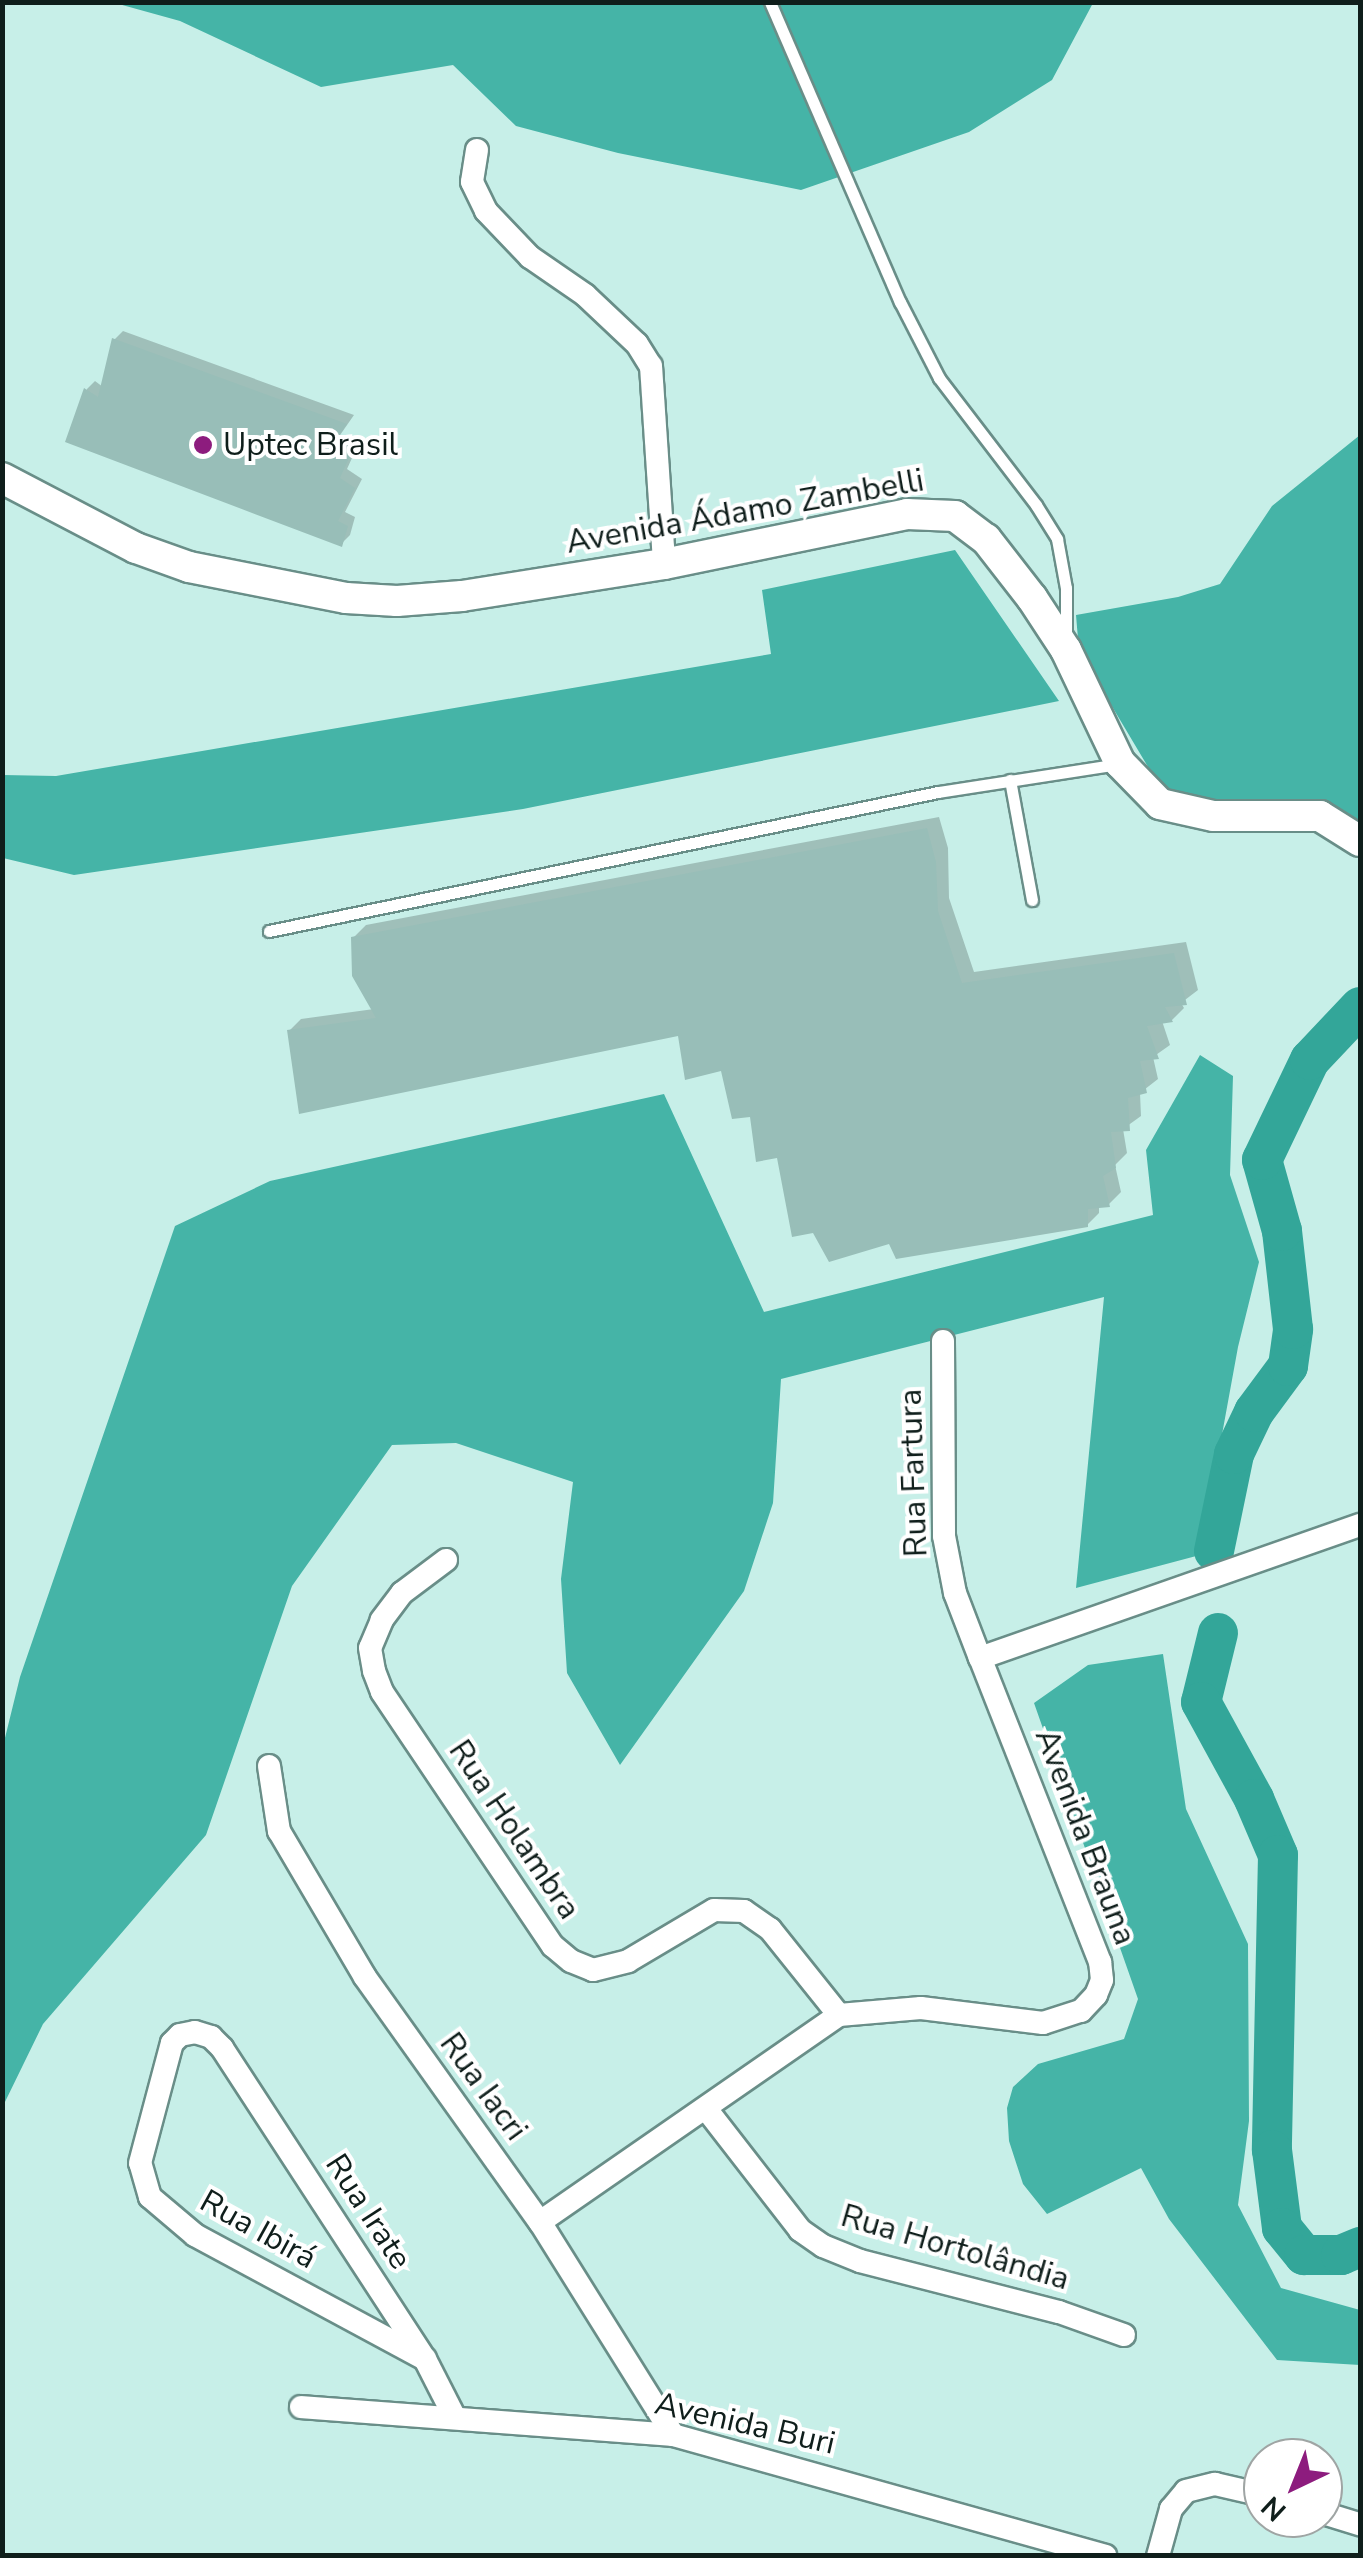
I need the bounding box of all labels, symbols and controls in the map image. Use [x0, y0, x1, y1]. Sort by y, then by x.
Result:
place label: Uptec Brasil [223, 426, 398, 464]
marker: Uptec Brasil [192, 434, 214, 456]
street label: Avenida Ádamo Zambelli [563, 462, 927, 562]
street label: Rua Fartura [892, 1388, 936, 1558]
street label: Avenida Brauna [1026, 1724, 1144, 1950]
street label: Rua Holambra [440, 1733, 588, 1927]
street label: Rua Iacri [431, 2026, 535, 2148]
street label: Rua Irate [317, 2147, 419, 2277]
street label: Rua Ibirá [193, 2182, 323, 2278]
street label: Rua Hortolândia [837, 2197, 1073, 2299]
street label: Avenida Buri [651, 2385, 839, 2463]
north arrow [1243, 2438, 1343, 2538]
text: N [1253, 2487, 1295, 2530]

